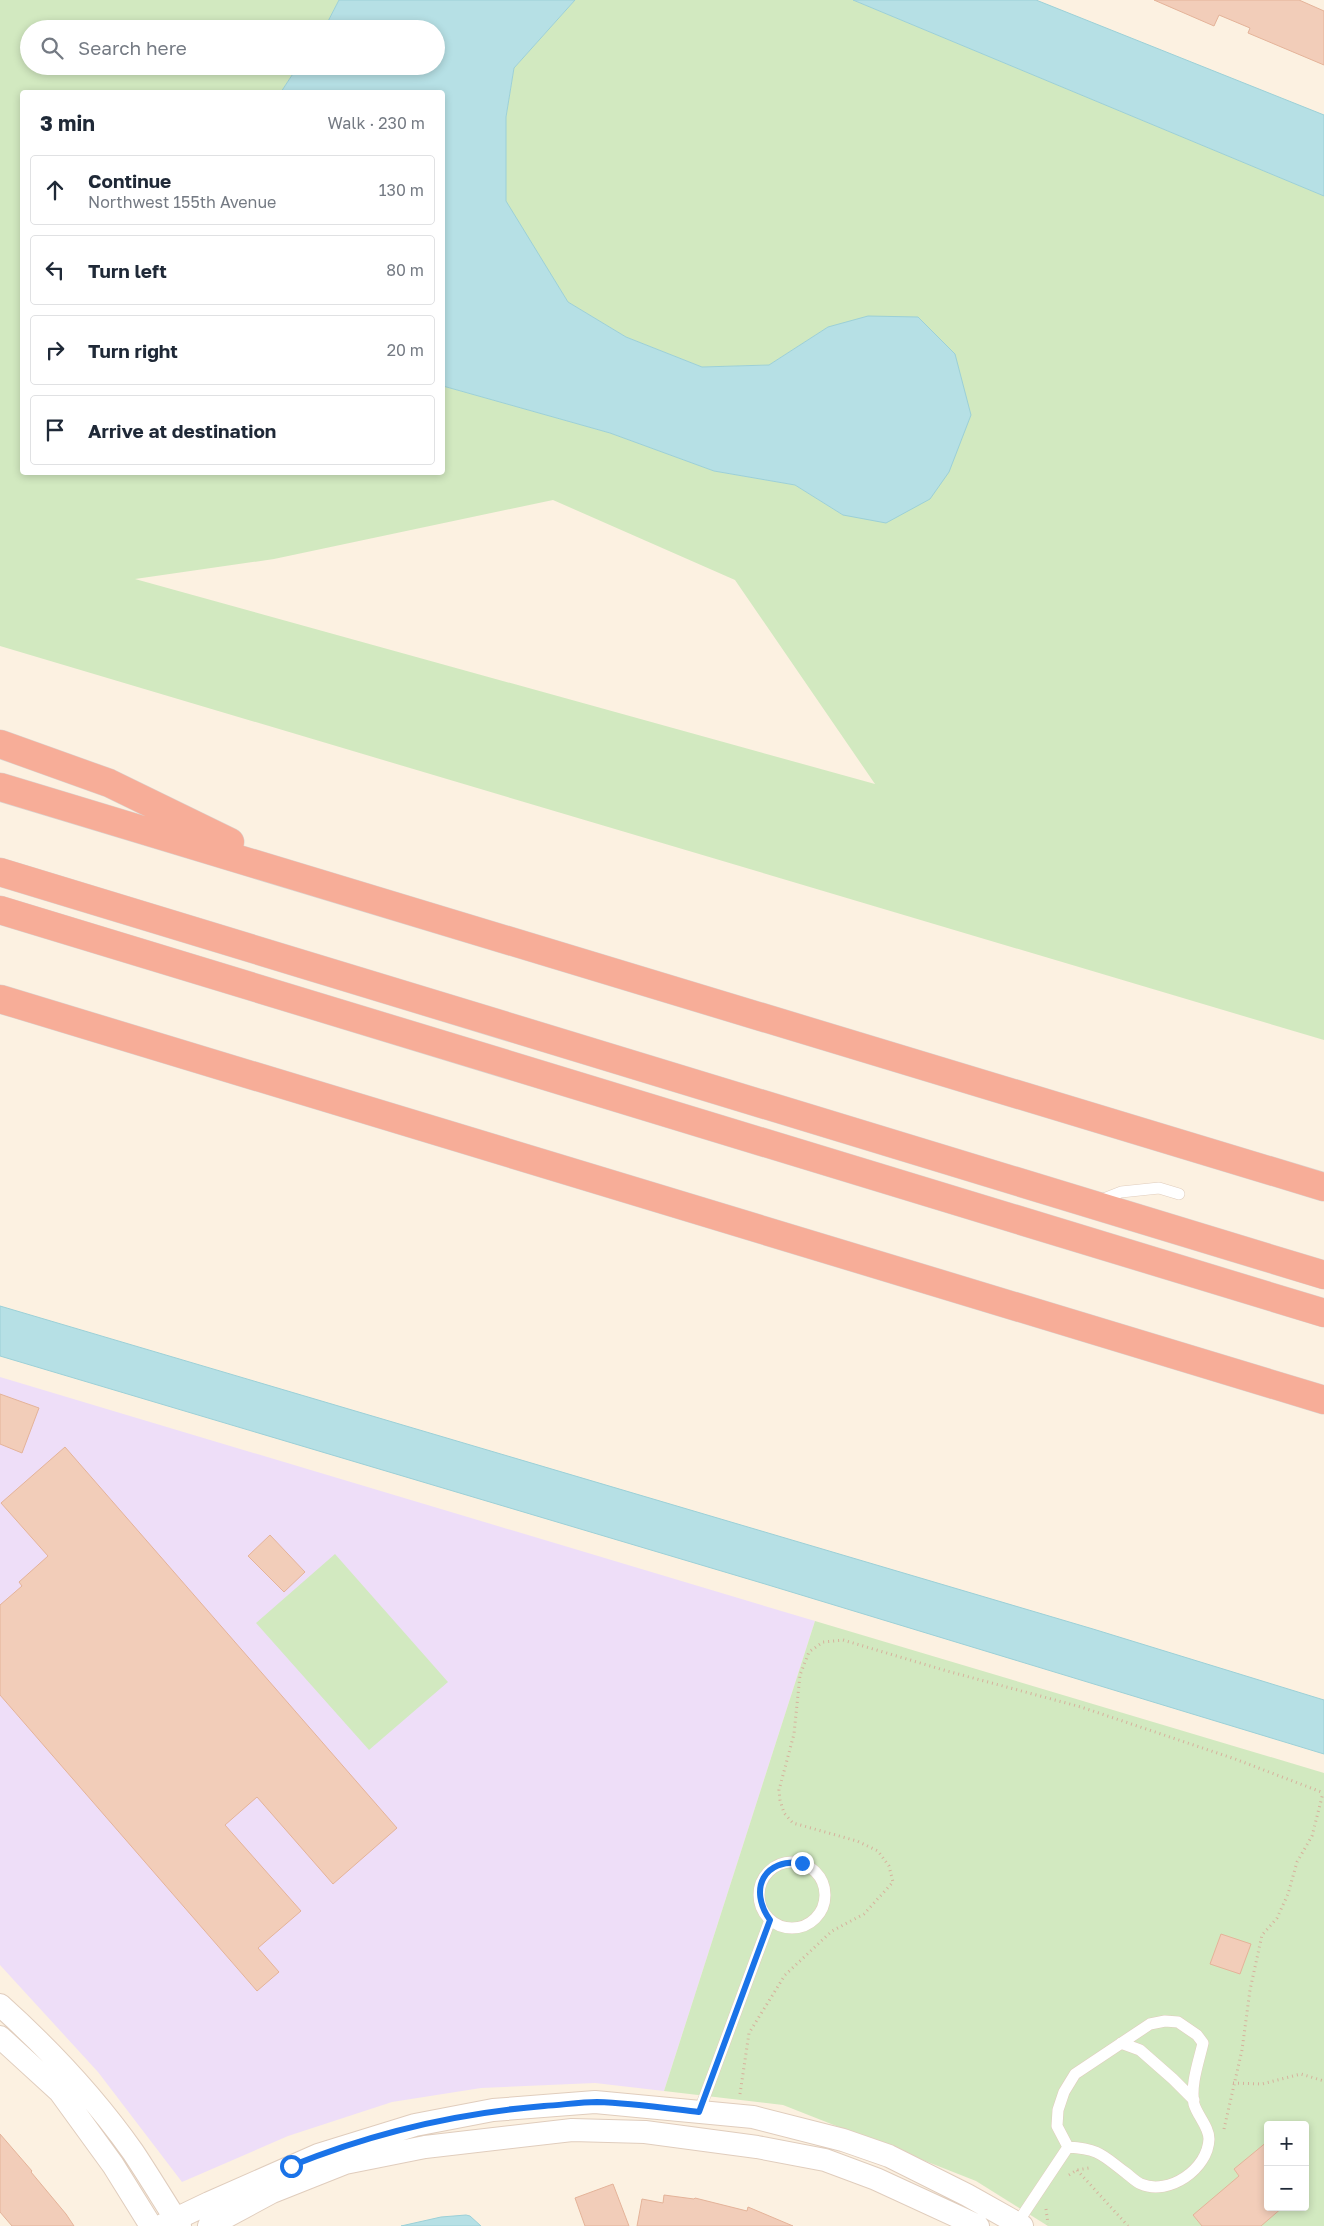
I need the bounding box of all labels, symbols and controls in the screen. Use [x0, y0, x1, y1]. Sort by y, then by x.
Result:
search box [20, 20, 445, 75]
icon: search [38, 34, 66, 62]
text: Search here [78, 36, 187, 59]
text: 3 min [40, 110, 95, 136]
text: Walk · 230 m [328, 113, 425, 133]
text: Continue [88, 169, 171, 192]
icon: ahead [41, 176, 69, 204]
text: 130 m [379, 180, 424, 200]
text: Northwest 155th Avenue [88, 192, 276, 212]
icon: left [41, 256, 69, 284]
text: Turn left [88, 259, 167, 282]
text: 80 m [386, 260, 424, 280]
icon: right [41, 336, 69, 364]
text: Turn right [88, 339, 178, 362]
text: 20 m [387, 340, 424, 360]
icon: arrive [41, 416, 69, 444]
text: Arrive at destination [88, 419, 276, 442]
route end [791, 1852, 814, 1875]
map controls [1264, 2121, 1309, 2211]
button: + [1264, 2121, 1309, 2166]
route start [280, 2155, 303, 2178]
button: − [1264, 2166, 1309, 2211]

